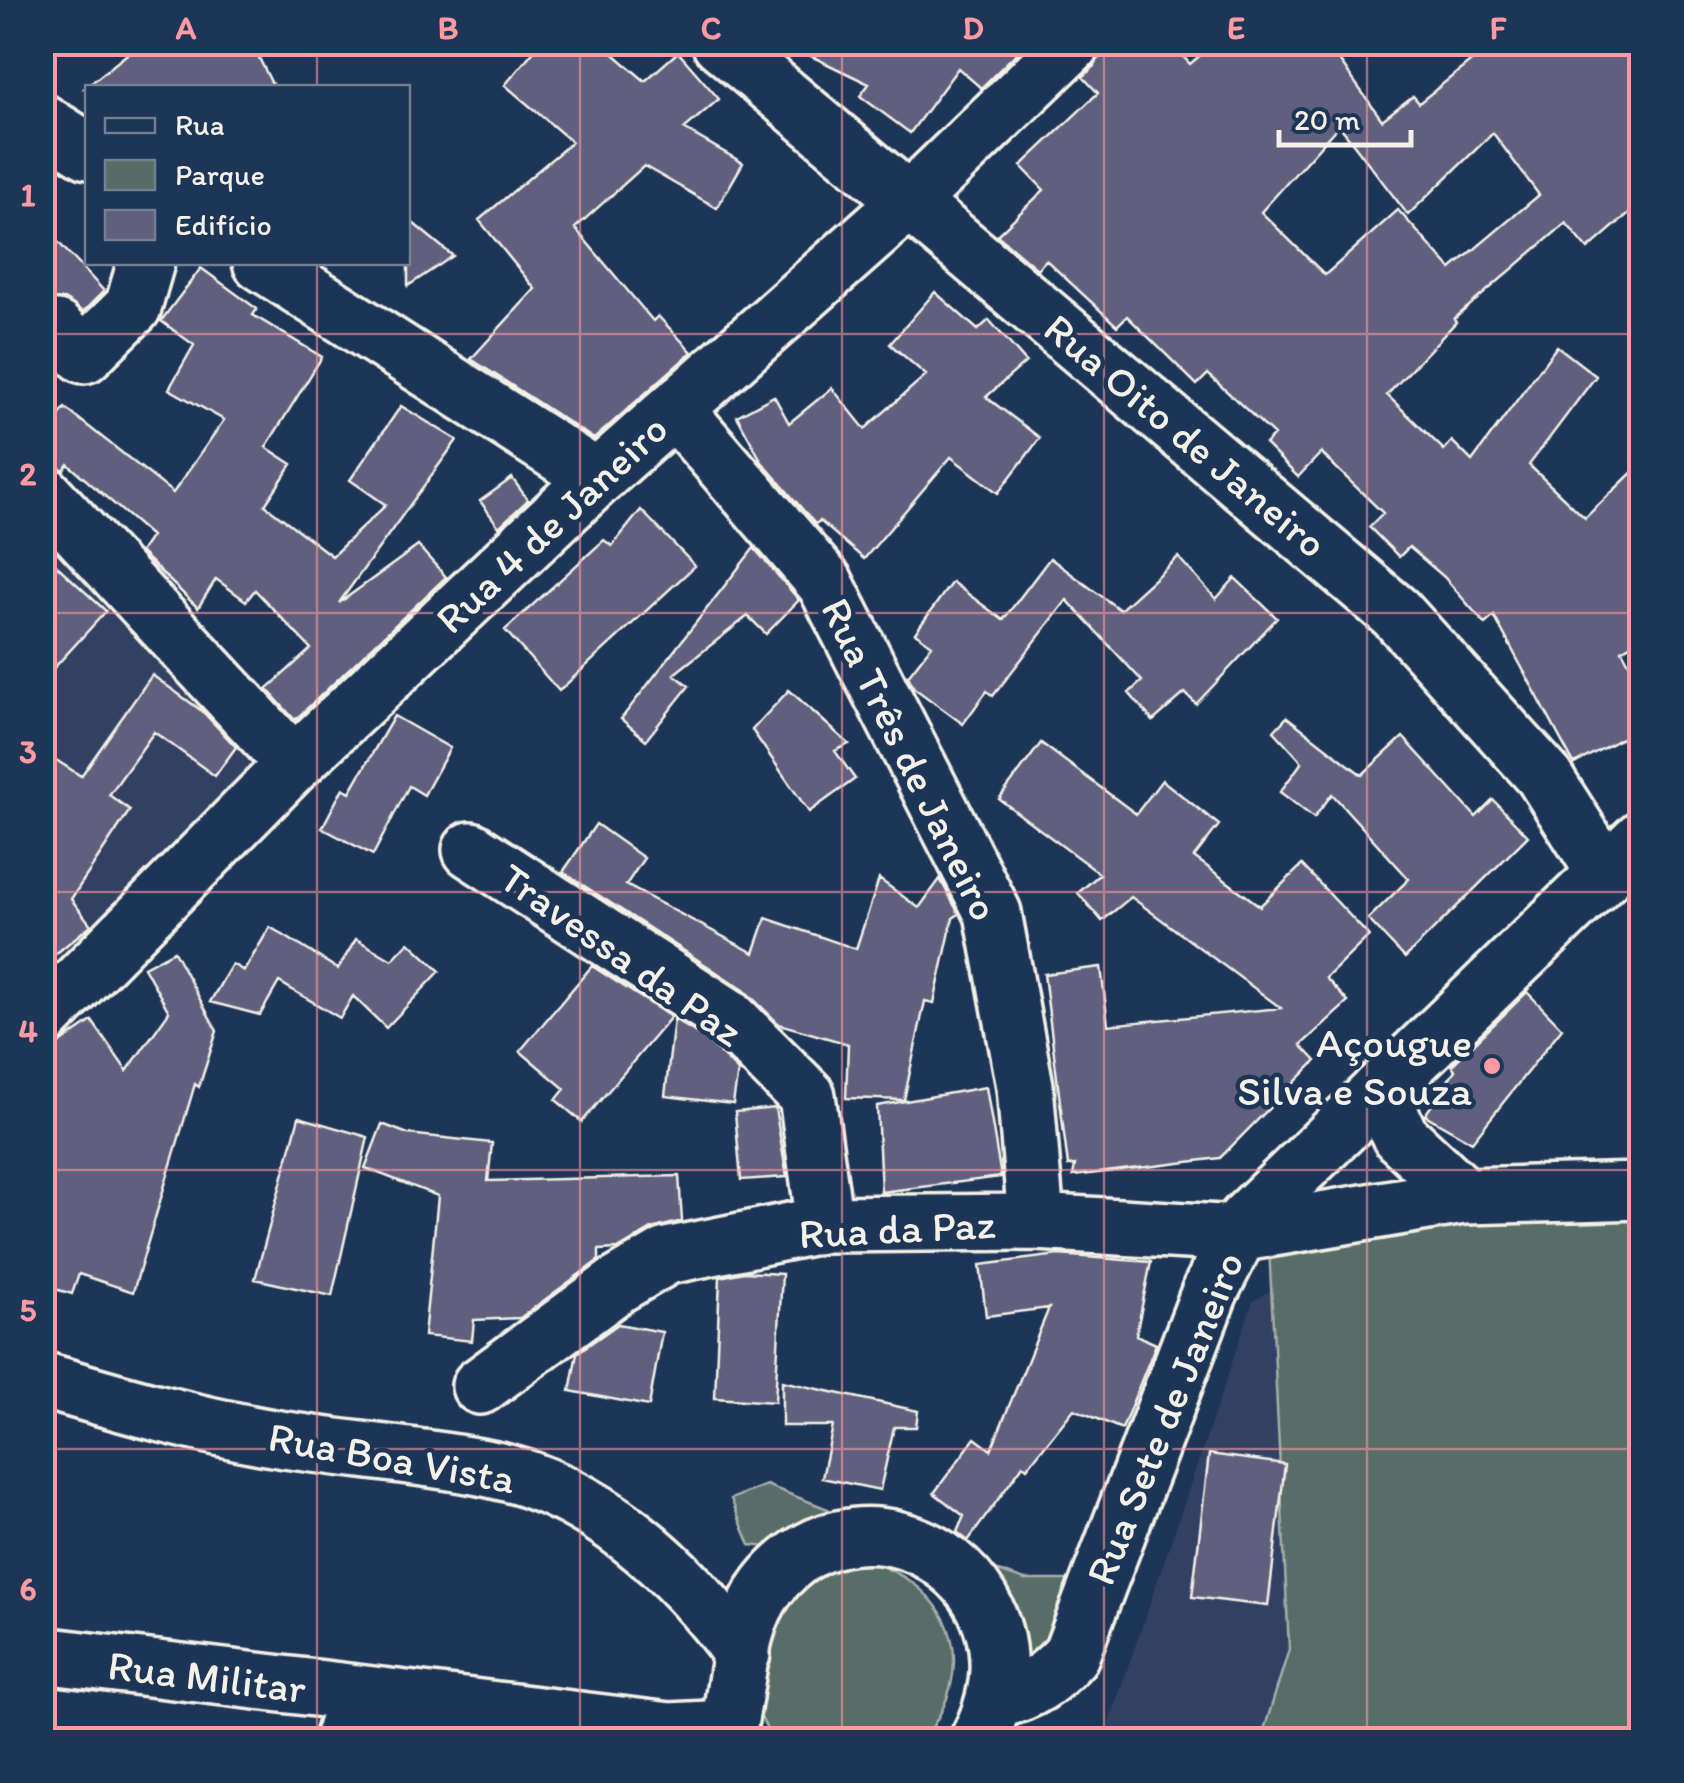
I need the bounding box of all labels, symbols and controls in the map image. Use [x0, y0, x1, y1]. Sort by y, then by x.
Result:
text: A [175, 9, 197, 47]
text: B [438, 9, 458, 47]
text: C [701, 9, 721, 47]
text: D [962, 9, 984, 47]
text: E [1227, 9, 1245, 47]
text: F [1490, 9, 1507, 47]
legend [85, 85, 410, 265]
scale bar [1279, 85, 1412, 147]
text: 20 m [1294, 101, 1360, 138]
text: Rua [175, 106, 225, 143]
text: Parque [175, 156, 265, 193]
text: 1 [21, 176, 36, 214]
text: Edifício [175, 206, 272, 243]
street label: Rua Oito de Janeiro [1034, 302, 1337, 569]
street label: Rua 4 de Janeiro [425, 403, 678, 644]
text: 2 [20, 455, 37, 493]
street label: Rua Três de Janeiro [810, 590, 1011, 929]
text: 3 [19, 733, 37, 771]
street label: Travessa da Paz [490, 852, 753, 1057]
text: 4 [18, 1012, 38, 1050]
place label: Açougue Silva e Souza [1237, 1017, 1472, 1116]
marker: Açougue Silva e Souza [1481, 1055, 1503, 1077]
street label: Rua da Paz [797, 1198, 997, 1259]
street label: Rua Sete de Janeiro [1074, 1244, 1255, 1592]
text: 5 [20, 1291, 37, 1329]
street label: Rua Boa Vista [265, 1411, 519, 1504]
text: 6 [20, 1570, 37, 1608]
street label: Rua Militar [105, 1639, 309, 1714]

